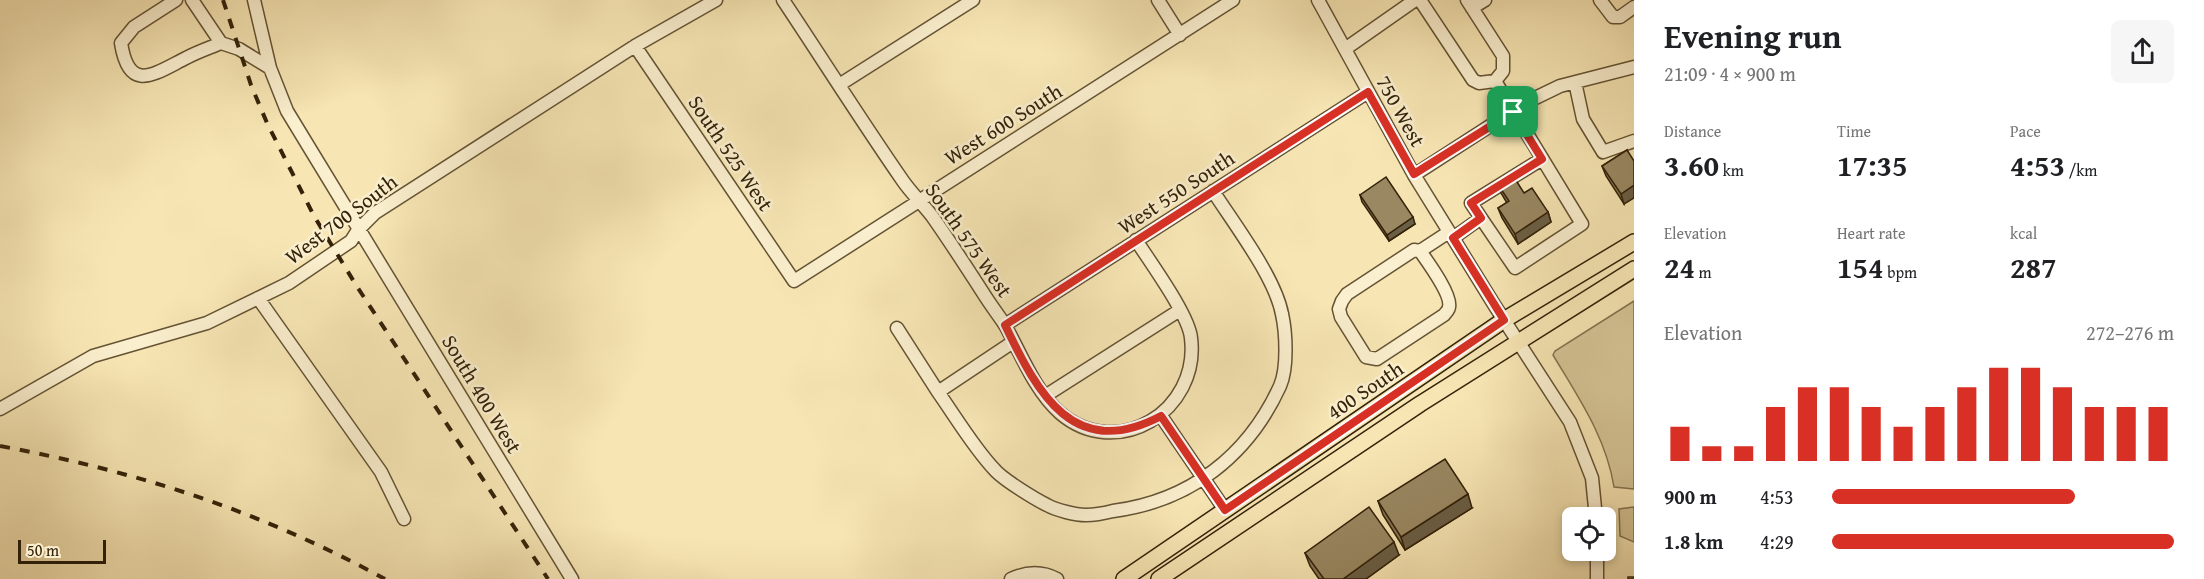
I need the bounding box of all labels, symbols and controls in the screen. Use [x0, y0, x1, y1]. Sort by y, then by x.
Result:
text: Evening run [1664, 12, 1841, 60]
button: share [2111, 20, 2174, 83]
text: 21:09 · 4 × 900 m [1664, 59, 1796, 88]
street label: 750 West [1369, 70, 1434, 153]
street label: West 600 South [938, 75, 1068, 173]
pin [1487, 86, 1538, 137]
street label: South 525 West [681, 89, 782, 218]
icon: arrive [1496, 95, 1529, 128]
text: Distance [1664, 119, 1721, 143]
text: Time [1837, 119, 1871, 143]
text: Pace [2010, 119, 2041, 143]
street label: West 550 South [1111, 142, 1241, 241]
text: 3.60 [1664, 143, 1719, 187]
text: 17:35 [1837, 143, 1908, 187]
text: 4:53 [2010, 143, 2065, 187]
text: km [1719, 158, 1744, 182]
text: /km [2065, 158, 2097, 182]
street label: West 700 South [278, 166, 404, 272]
street label: South 575 West [918, 176, 1020, 304]
text: Elevation [1664, 221, 1727, 245]
text: Heart rate [1837, 221, 1906, 245]
text: kcal [2010, 221, 2037, 245]
text: 24 [1664, 245, 1695, 289]
text: 154 [1837, 245, 1884, 289]
text: 287 [2010, 245, 2057, 289]
text: m [1695, 260, 1712, 284]
text: bpm [1884, 260, 1917, 284]
text: Elevation [1664, 318, 1742, 347]
text: 272–276 m [2086, 318, 2174, 347]
street label: South 400 West [434, 329, 530, 460]
street label: 400 South [1320, 353, 1410, 427]
text: 900 m [1664, 482, 1717, 511]
text: 4:53 [1760, 482, 1794, 511]
map controls [1562, 507, 1616, 561]
button: locate [1562, 507, 1616, 561]
text: 1.8 km [1664, 527, 1723, 556]
text: 4:29 [1760, 527, 1794, 556]
scale bar [18, 537, 106, 564]
text: 50 m [27, 538, 59, 562]

